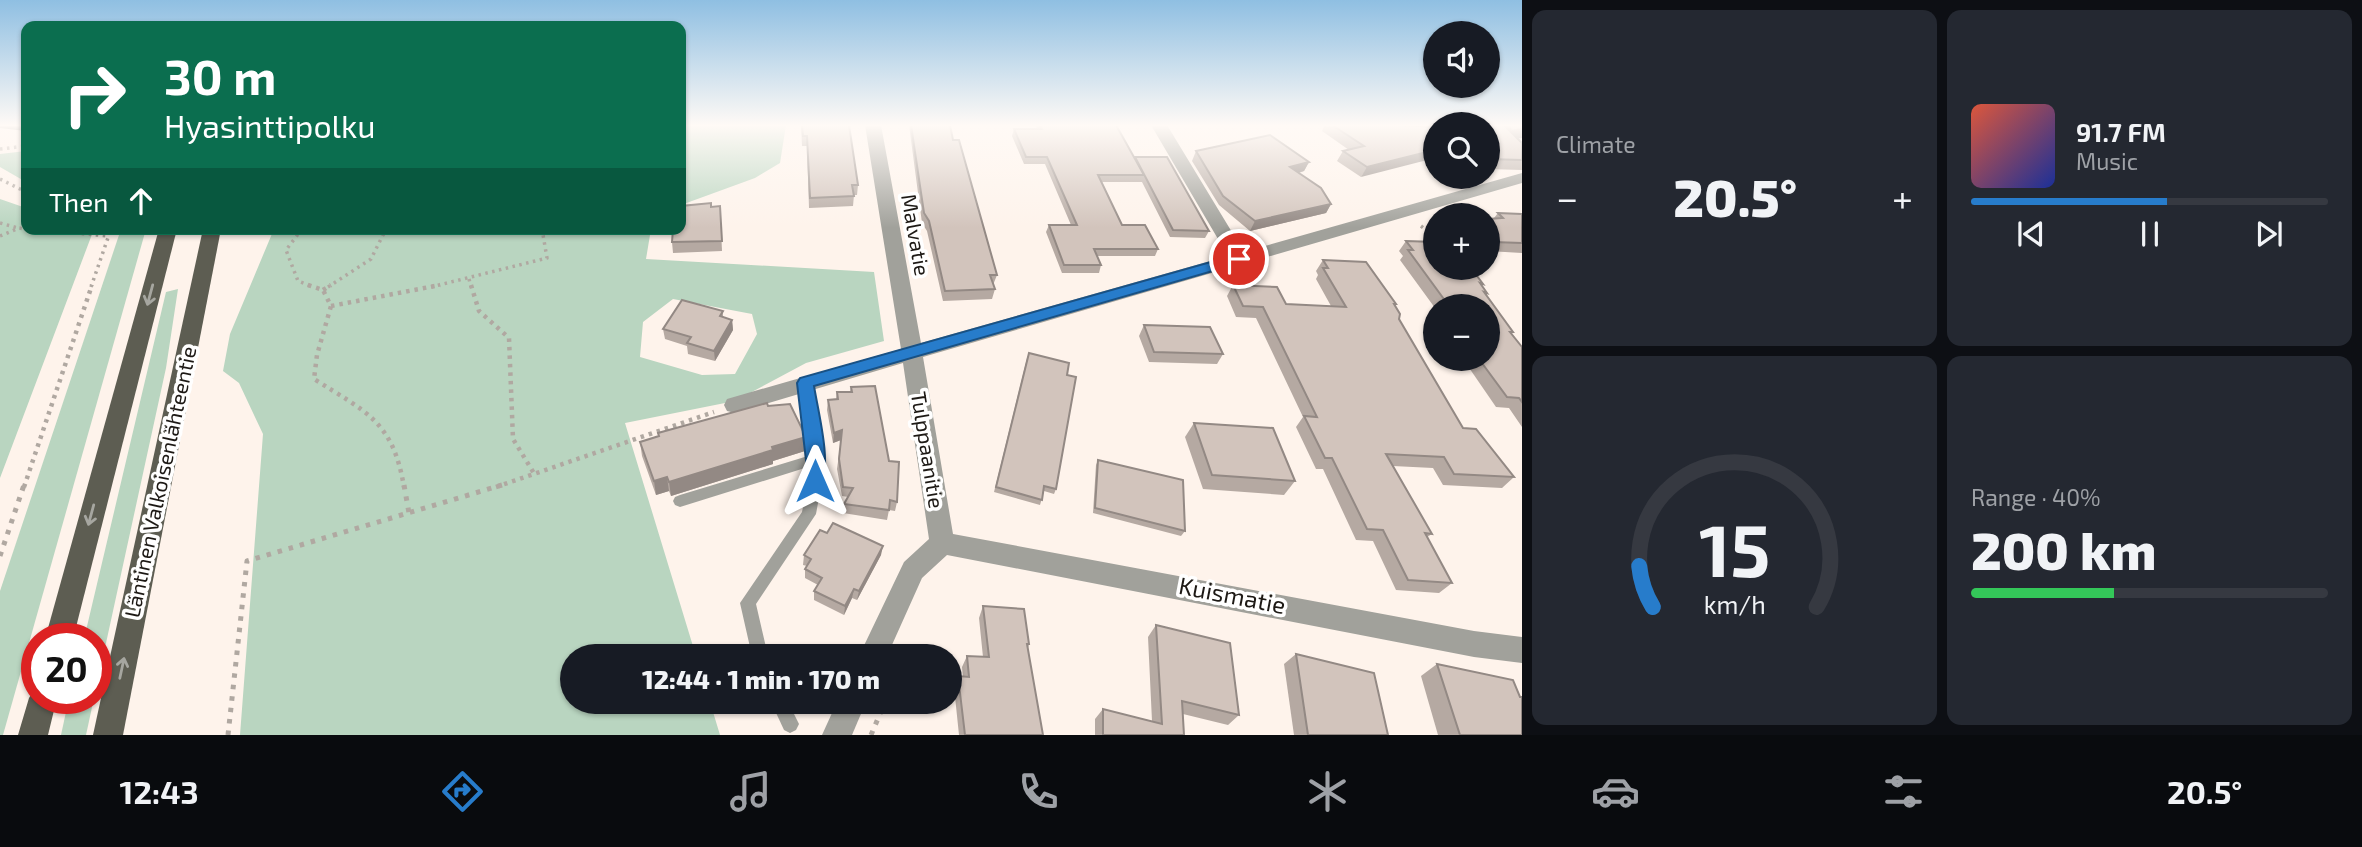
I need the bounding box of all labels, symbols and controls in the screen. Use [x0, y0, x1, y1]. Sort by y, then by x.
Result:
map controls [1423, 21, 1500, 371]
button: sound [1423, 21, 1500, 98]
text: 30 m [164, 46, 276, 105]
icon: right [49, 49, 140, 140]
text: Hyasinttipolku [164, 106, 376, 144]
button: search [1423, 112, 1500, 189]
text: 91.7 FM [2076, 116, 2166, 147]
text: Climate [1556, 130, 1636, 158]
text: Music [2076, 147, 2138, 175]
text: 20.5° [1673, 165, 1797, 227]
text: − [1556, 174, 1578, 220]
text: + [1892, 174, 1913, 220]
icon: ahead [122, 182, 160, 220]
text: Then [49, 186, 108, 217]
street label: Malvatie [897, 192, 936, 278]
button: + [1423, 203, 1500, 280]
icon: previous [2012, 215, 2050, 253]
icon: pause [2131, 215, 2169, 253]
icon: next [2250, 215, 2288, 253]
pin [1209, 229, 1269, 289]
icon: arrive [1220, 240, 1258, 278]
one-way arrow [143, 283, 156, 306]
button: − [1423, 294, 1500, 371]
street label: Läntinen Valkoisenlähteentie [119, 344, 200, 619]
street label: Tulppaanitie [907, 390, 950, 510]
position arrow [778, 444, 852, 518]
text: Range · 40% [1971, 483, 2101, 511]
one-way arrow [84, 504, 97, 526]
text: 15 [1699, 504, 1770, 592]
text: 200 km [1971, 518, 2156, 580]
street label: Kuismatie [1176, 570, 1288, 619]
text: km/h [1703, 588, 1766, 618]
speed limit sign: 20 [21, 623, 112, 714]
one-way arrow [116, 657, 130, 680]
text: 12:44 · 1 min · 170 m [642, 663, 880, 694]
icon: directions [438, 767, 487, 816]
icon: music [726, 767, 775, 816]
icon: phone [1014, 767, 1063, 816]
icon: climate [1303, 767, 1352, 816]
icon: car [1591, 767, 1640, 816]
icon: filters [1879, 767, 1928, 816]
text: 12:43 [120, 772, 199, 810]
text: 20.5° [2167, 772, 2242, 810]

